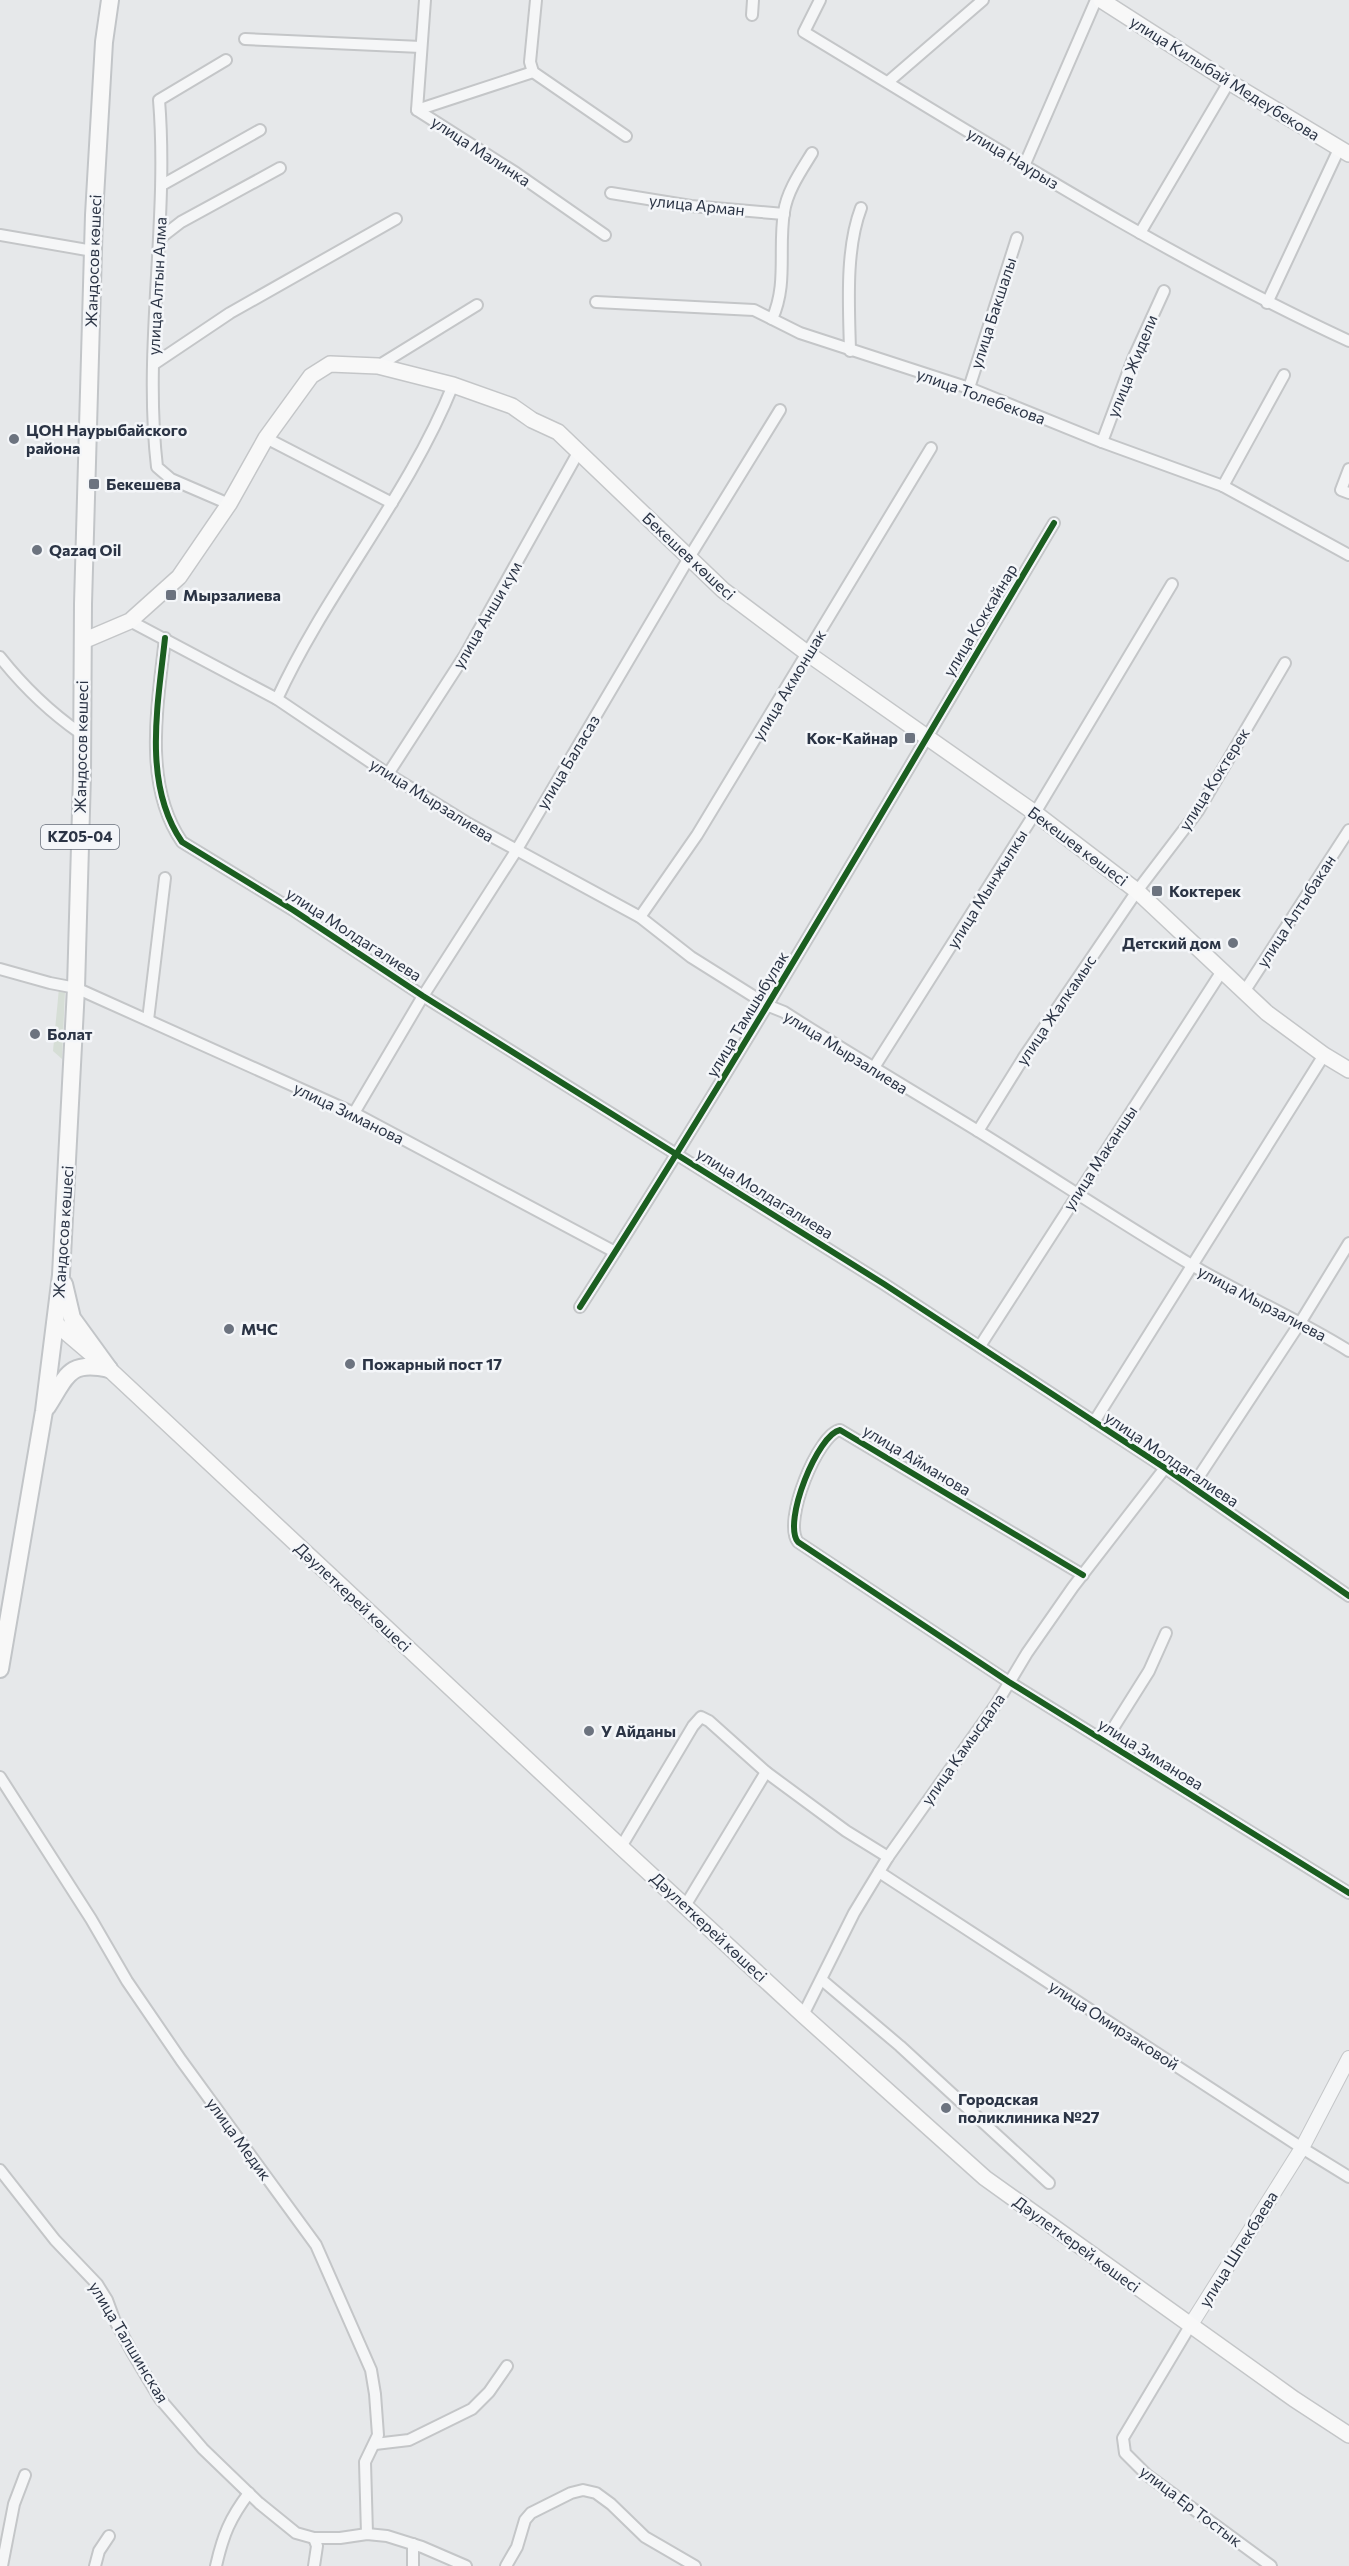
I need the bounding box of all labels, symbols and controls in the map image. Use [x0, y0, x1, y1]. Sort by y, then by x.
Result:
street label: улица Килыбай Медеубекова [1127, 11, 1324, 144]
street label: улица Малинка [428, 111, 535, 190]
street label: улица Наурыз [964, 123, 1063, 192]
street label: улица Арман [648, 190, 746, 219]
street label: Жандосов көшесі [81, 194, 104, 328]
street label: улица Алтын Алма [143, 216, 170, 356]
street label: улица Бакшалы [966, 255, 1020, 371]
street label: улица Жидели [1102, 312, 1161, 420]
street label: улица Толебекова [914, 363, 1048, 428]
place label: ЦОН Наурыбайского района [26, 420, 188, 457]
marker: ЦОН Наурыбайского района [7, 432, 21, 446]
place label: Бекешева [106, 474, 181, 493]
marker: Бекешева [87, 477, 101, 491]
street label: Бекешев көшесі [639, 508, 740, 603]
place label: Qazaq Oil [49, 540, 121, 559]
marker: Qazaq Oil [30, 543, 44, 557]
street label: улица Анши кум [448, 558, 525, 672]
street label: улица Коккайнар [938, 560, 1021, 679]
place label: Мырзалиева [183, 585, 281, 604]
marker: Мырзалиева [164, 588, 178, 602]
street label: улица Акмоншак [748, 625, 830, 744]
street label: Жандосов көшесі [70, 680, 91, 814]
street label: улица Баласаз [532, 711, 603, 812]
street label: улица Коктерек [1174, 724, 1253, 834]
place label: Кок-Кайнар [806, 728, 898, 747]
marker: Кок-Кайнар [903, 731, 917, 745]
street label: улица Мырзалиева [367, 754, 498, 845]
street label: Бекешев көшесі [1025, 802, 1132, 889]
road number: KZ05-04 [41, 825, 119, 849]
street label: улица Мынжылкы [942, 826, 1031, 952]
street label: улица Алтыбакан [1252, 851, 1339, 971]
place label: Коктерек [1169, 881, 1241, 900]
street label: улица Молдагалиева [283, 883, 425, 984]
marker: Коктерек [1150, 884, 1164, 898]
place label: Детский дом [1122, 933, 1221, 952]
marker: Детский дом [1226, 936, 1240, 950]
street label: улица Тамшыбулак [701, 947, 792, 1080]
street label: улица Жалкамыс [1012, 951, 1099, 1068]
street label: улица Мырзалиева [781, 1006, 912, 1097]
place label: Болат [47, 1024, 93, 1043]
marker: Болат [28, 1027, 42, 1041]
street label: улица Зиманова [291, 1078, 407, 1147]
street label: улица Маканшы [1059, 1102, 1141, 1214]
street label: улица Молдагалиева [693, 1143, 837, 1242]
street label: Жандосов көшесі [48, 1165, 77, 1299]
street label: улица Мырзалиева [1195, 1261, 1330, 1344]
place label: МЧС [241, 1319, 278, 1338]
marker: МЧС [222, 1322, 236, 1336]
place label: Пожарный пост 17 [362, 1354, 502, 1373]
marker: Пожарный пост 17 [343, 1357, 357, 1371]
street label: улица Молдагалиева [1102, 1407, 1243, 1510]
street label: улица Айманова [860, 1420, 975, 1499]
street label: Дәулеткерей көшесі [291, 1538, 415, 1655]
street label: улица Камысдала [917, 1689, 1008, 1808]
street label: улица Зиманова [1095, 1714, 1207, 1794]
place label: У Айданы [601, 1721, 676, 1740]
marker: У Айданы [582, 1724, 596, 1738]
street label: Дәулеткерей көшесі [647, 1868, 771, 1985]
street label: улица Омирзаковой [1046, 1976, 1183, 2074]
place label: Городская поликлиника №27 [958, 2089, 1100, 2126]
street label: улица Медик [203, 2094, 276, 2184]
marker: Городская поликлиника №27 [939, 2101, 953, 2115]
street label: улица Шпекбаева [1194, 2187, 1281, 2310]
street label: Дәулеткерей көшесі [1010, 2191, 1144, 2296]
street label: улица Талшинская [86, 2278, 173, 2406]
street label: улица Ер Тостык [1136, 2461, 1246, 2550]

